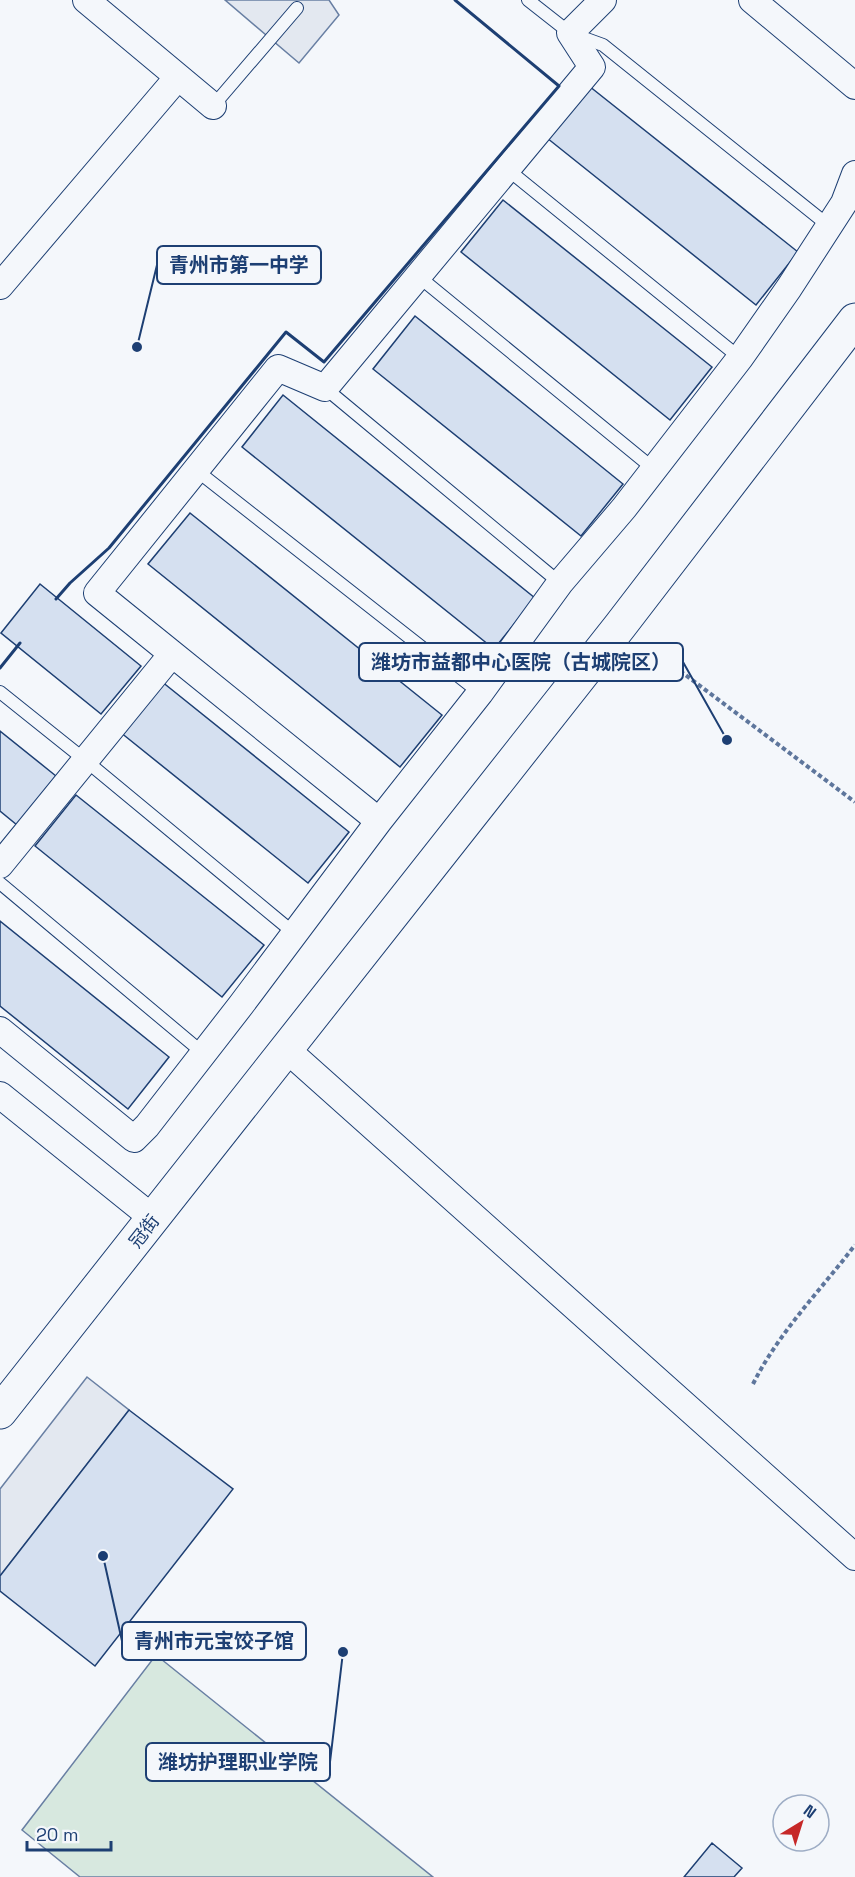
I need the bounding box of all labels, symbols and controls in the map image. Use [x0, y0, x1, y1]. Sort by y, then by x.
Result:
callout: 青州市第一中学 [157, 246, 321, 284]
text: 青州市第一中学 [169, 252, 309, 278]
callout: 潍坊市益都中心医院（古城院区） [359, 643, 683, 681]
text: 潍坊市益都中心医院（古城院区） [371, 649, 671, 675]
street label: 冠街 [124, 1210, 164, 1252]
callout: 青州市元宝饺子馆 [122, 1622, 306, 1660]
text: 青州市元宝饺子馆 [134, 1628, 294, 1654]
callout: 潍坊护理职业学院 [146, 1743, 330, 1781]
text: 潍坊护理职业学院 [158, 1749, 318, 1775]
north arrow [771, 1793, 831, 1853]
text: N [799, 1800, 821, 1823]
scale bar [27, 1814, 111, 1852]
text: 20 m [36, 1823, 79, 1846]

